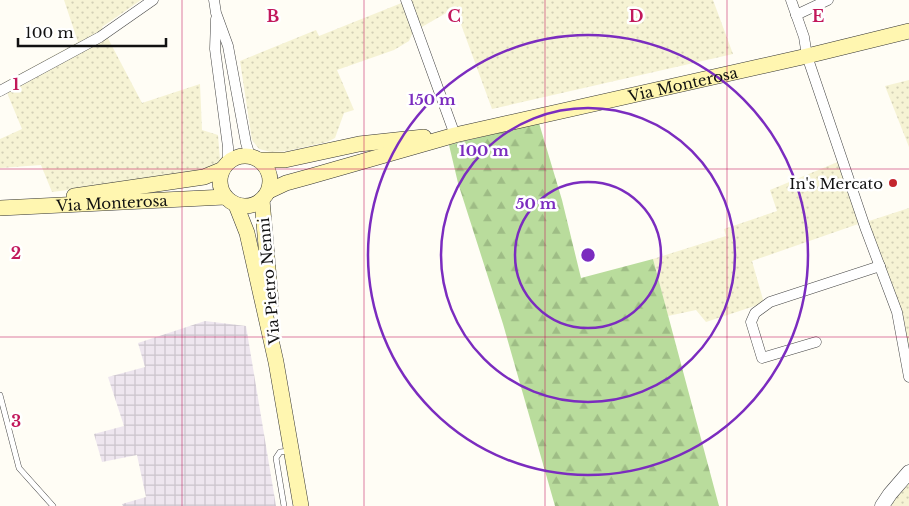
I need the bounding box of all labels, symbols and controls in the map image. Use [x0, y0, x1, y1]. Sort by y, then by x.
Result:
text: B [267, 6, 280, 26]
text: C [447, 6, 461, 26]
text: D [629, 6, 643, 26]
text: E [812, 6, 824, 26]
scale bar [18, 15, 165, 47]
text: 100 m [25, 23, 74, 42]
street label: Via Monterosa [625, 62, 740, 106]
text: 1 [13, 74, 20, 94]
text: 150 m [408, 90, 456, 109]
text: 100 m [459, 141, 509, 160]
place label: In's Mercato [789, 174, 883, 193]
marker: In's Mercato [887, 177, 899, 189]
street label: Via Monterosa [55, 190, 169, 215]
text: 50 m [516, 194, 557, 213]
street label: Via Pietro Nenni [254, 217, 284, 346]
text: 2 [11, 243, 21, 263]
centre of rings [579, 246, 597, 264]
text: 3 [11, 411, 21, 431]

